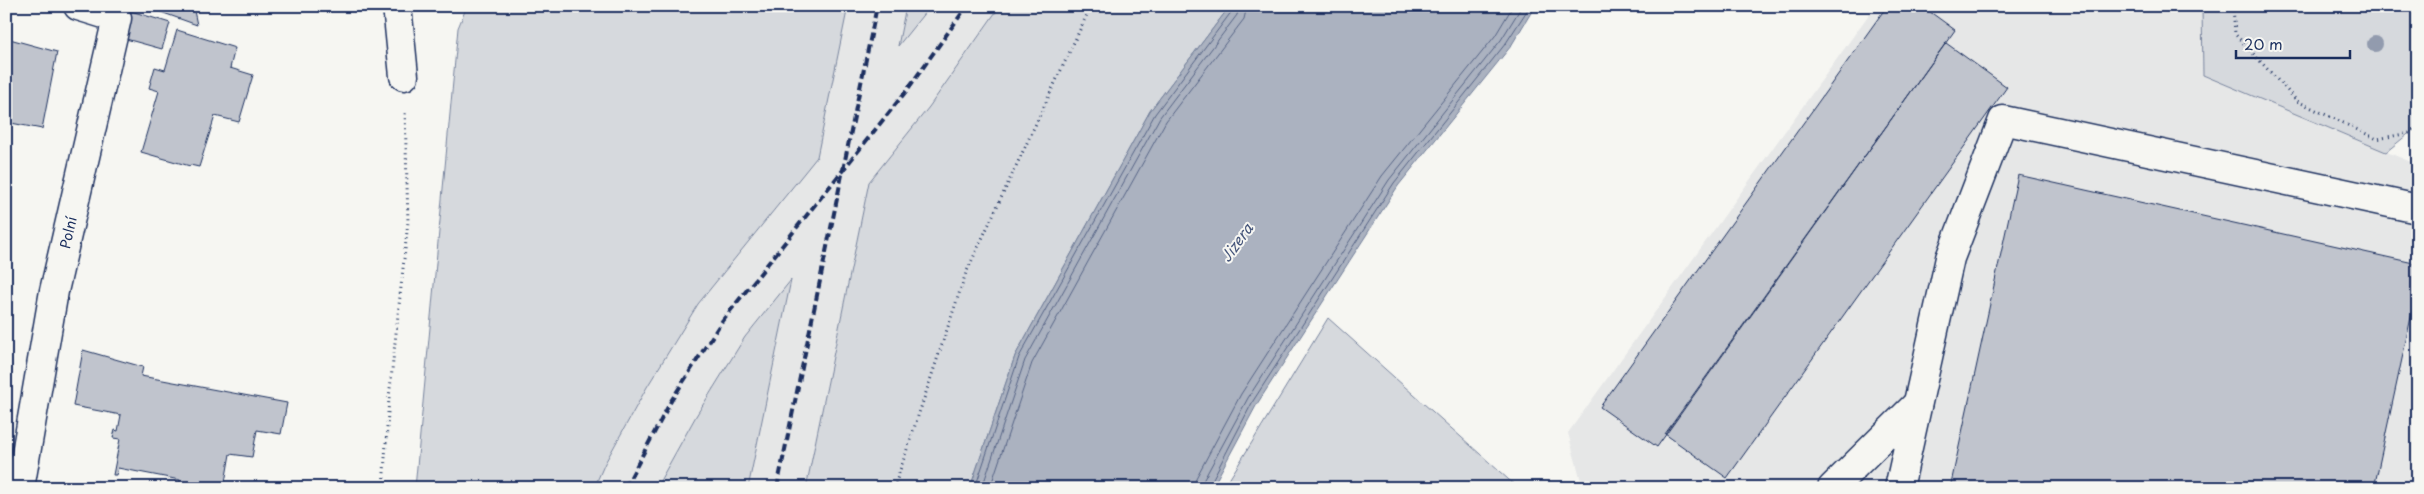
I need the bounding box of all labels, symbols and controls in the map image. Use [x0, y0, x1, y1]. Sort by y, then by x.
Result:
scale bar [2236, 28, 2350, 60]
text: 20 m [2244, 32, 2283, 55]
street label: Polní [54, 214, 81, 251]
water label: Jizera [1214, 217, 1258, 266]

